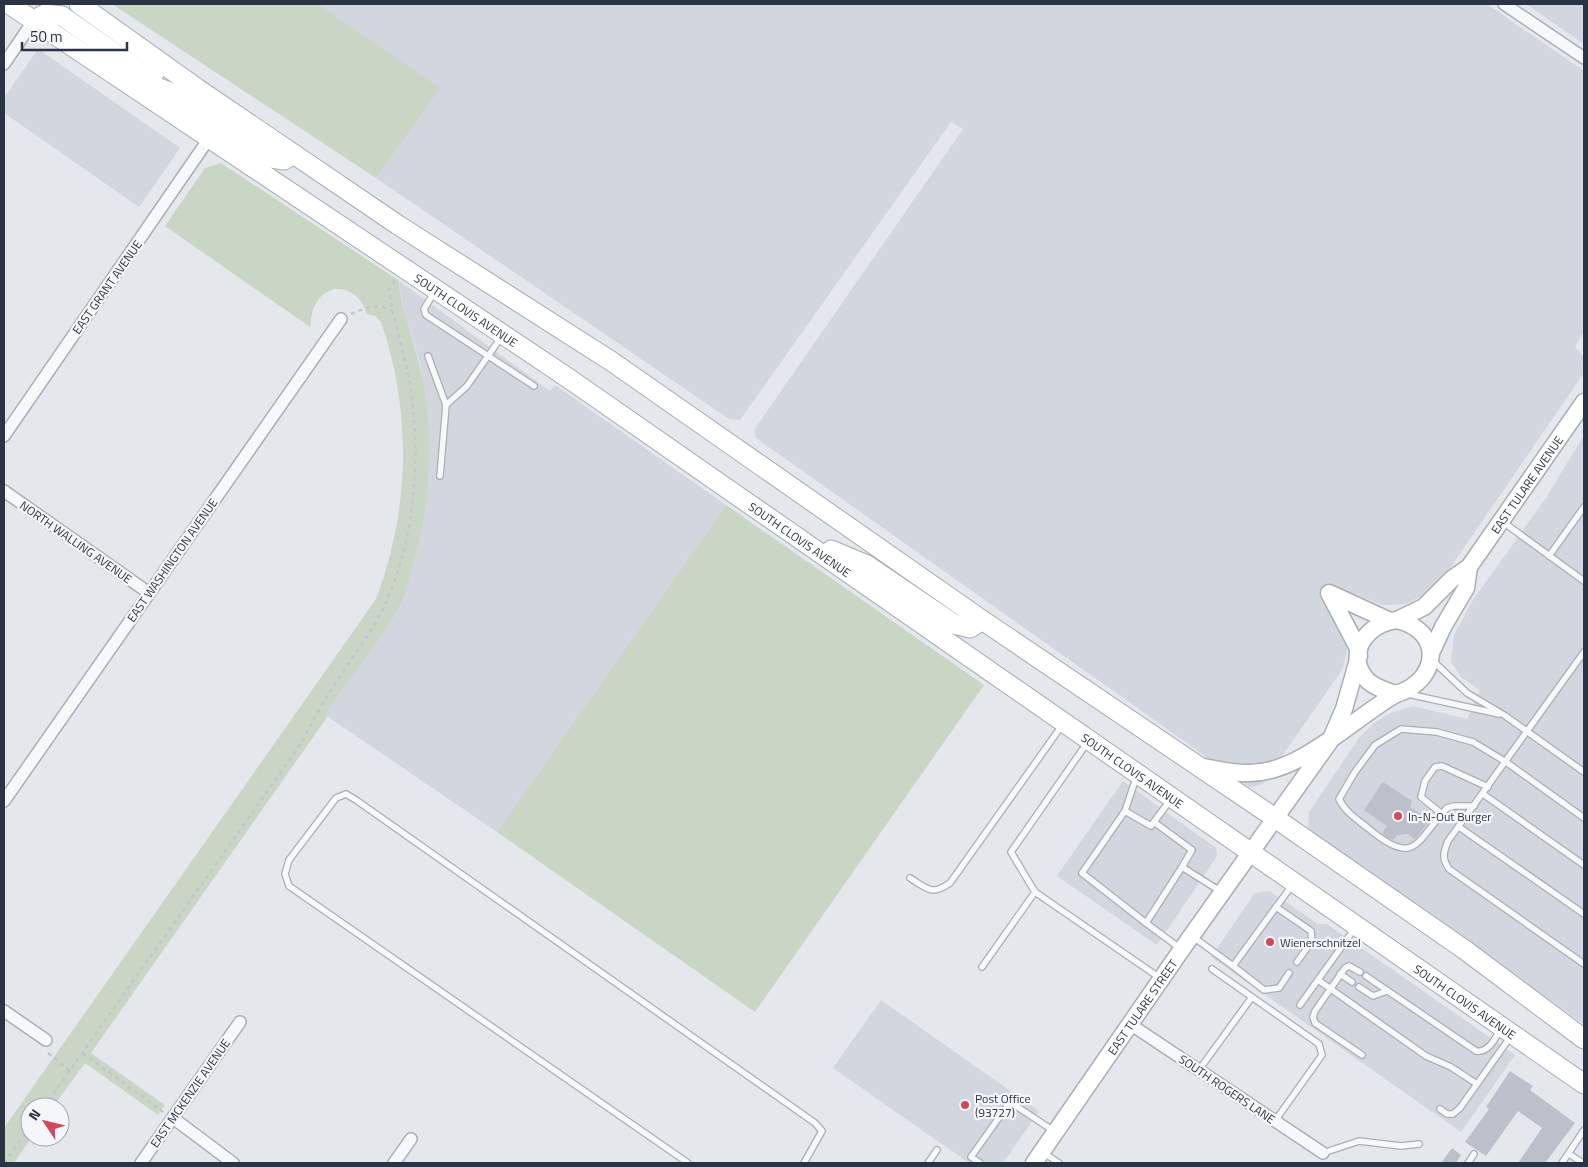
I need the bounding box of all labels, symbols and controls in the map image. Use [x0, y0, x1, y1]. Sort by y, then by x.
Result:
scale bar [22, 20, 128, 52]
text: 50 m [30, 25, 63, 48]
street label: EAST GRANT AVENUE [67, 236, 147, 338]
street label: SOUTH CLOVIS AVENUE [411, 268, 522, 352]
street label: EAST TULARE AVENUE [1486, 431, 1568, 537]
street label: EAST WASHINGTON AVENUE [122, 494, 222, 626]
street label: NORTH WALLING AVENUE [16, 496, 136, 588]
street label: SOUTH CLOVIS AVENUE [745, 497, 855, 582]
street label: SOUTH CLOVIS AVENUE [1077, 728, 1188, 813]
place label: In-N-Out Burger [1408, 807, 1491, 826]
marker: In-N-Out Burger [1392, 810, 1404, 822]
place label: Wienerschnitzel [1280, 933, 1361, 952]
marker: Wienerschnitzel [1264, 936, 1276, 948]
street label: EAST TULARE STREET [1102, 954, 1182, 1058]
street label: SOUTH CLOVIS AVENUE [1410, 959, 1521, 1044]
street label: EAST MCKENZIE AVENUE [145, 1034, 235, 1151]
street label: SOUTH ROGERS LANE [1175, 1050, 1279, 1129]
place label: Post Office (93727) [975, 1089, 1031, 1122]
north arrow [20, 1097, 70, 1147]
marker: Post Office (93727) [959, 1099, 971, 1111]
text: N [23, 1104, 45, 1124]

